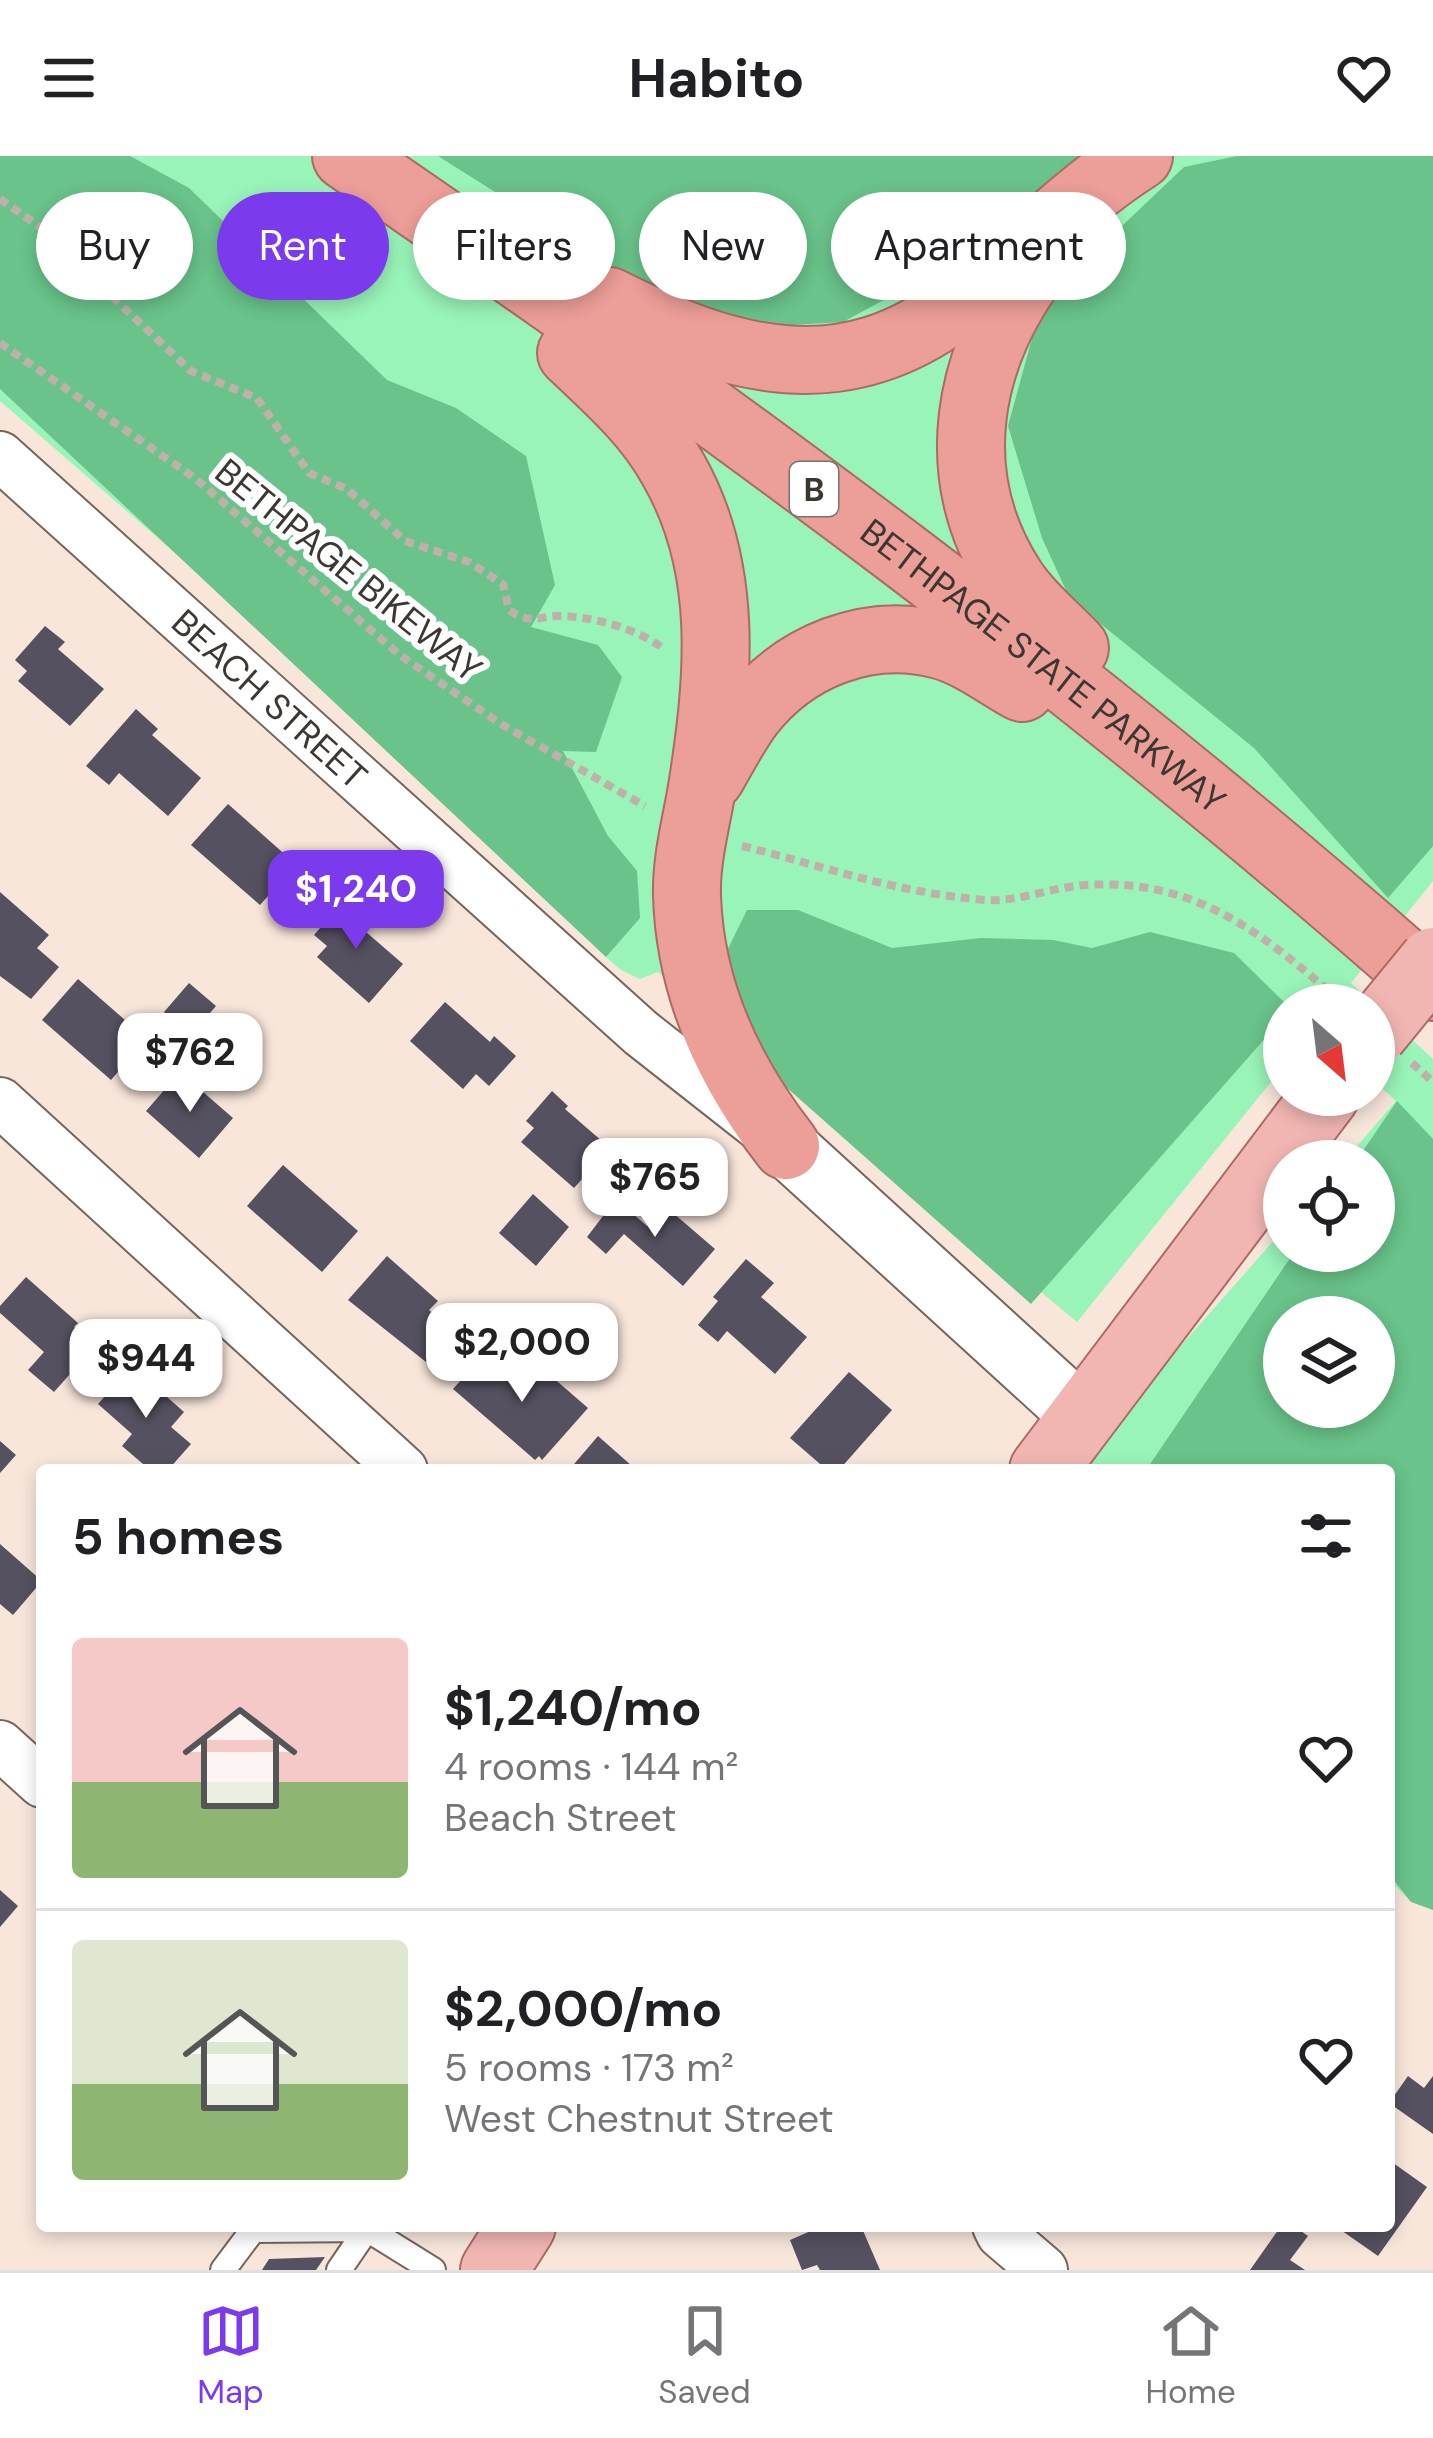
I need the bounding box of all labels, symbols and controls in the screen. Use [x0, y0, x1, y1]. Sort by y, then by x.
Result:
text: Habito [629, 43, 805, 114]
icon: menu [36, 45, 102, 111]
icon: heart [1331, 45, 1397, 111]
chip: Buy [36, 192, 193, 300]
chip: Rent [217, 192, 389, 300]
chip: Filters [413, 192, 615, 300]
chip: New [639, 192, 807, 300]
chip: Apartment [831, 192, 1126, 300]
street label: BETHPAGE BIKEWAY [206, 448, 492, 693]
road number: B [790, 462, 838, 516]
street label: BETHPAGE STATE PARKWAY [851, 508, 1235, 824]
street label: BEACH STREET [162, 599, 377, 799]
pin: $1,240 [258, 850, 454, 952]
text: $1,240 [295, 863, 417, 914]
north arrow [1263, 984, 1395, 1116]
map controls [1263, 984, 1395, 1428]
pin: $762 [119, 1013, 261, 1115]
text: $762 [145, 1026, 235, 1077]
pin: $765 [584, 1138, 726, 1240]
button: locate [1263, 1140, 1395, 1272]
text: $765 [609, 1151, 701, 1202]
button: layers [1263, 1296, 1395, 1428]
pin: $2,000 [424, 1303, 620, 1405]
text: $2,000 [453, 1316, 591, 1367]
pin: $944 [75, 1319, 217, 1421]
text: $944 [96, 1332, 196, 1383]
text: 5 homes [72, 1503, 284, 1570]
icon: filters [1293, 1503, 1359, 1569]
text: $1,240/mo [444, 1674, 702, 1741]
icon: home [168, 1686, 312, 1830]
icon: heart [1293, 1725, 1359, 1791]
text: 4 rooms · 144 m² [444, 1741, 738, 1792]
text: Beach Street [444, 1792, 677, 1843]
text: $2,000/mo [444, 1975, 722, 2042]
icon: home [168, 1988, 312, 2132]
icon: heart [1293, 2027, 1359, 2093]
text: 5 rooms · 173 m² [444, 2042, 734, 2093]
text: West Chestnut Street [444, 2093, 834, 2144]
tab: Map [197, 2298, 264, 2413]
tab: Saved [658, 2298, 751, 2413]
tab: Home [1145, 2298, 1236, 2413]

